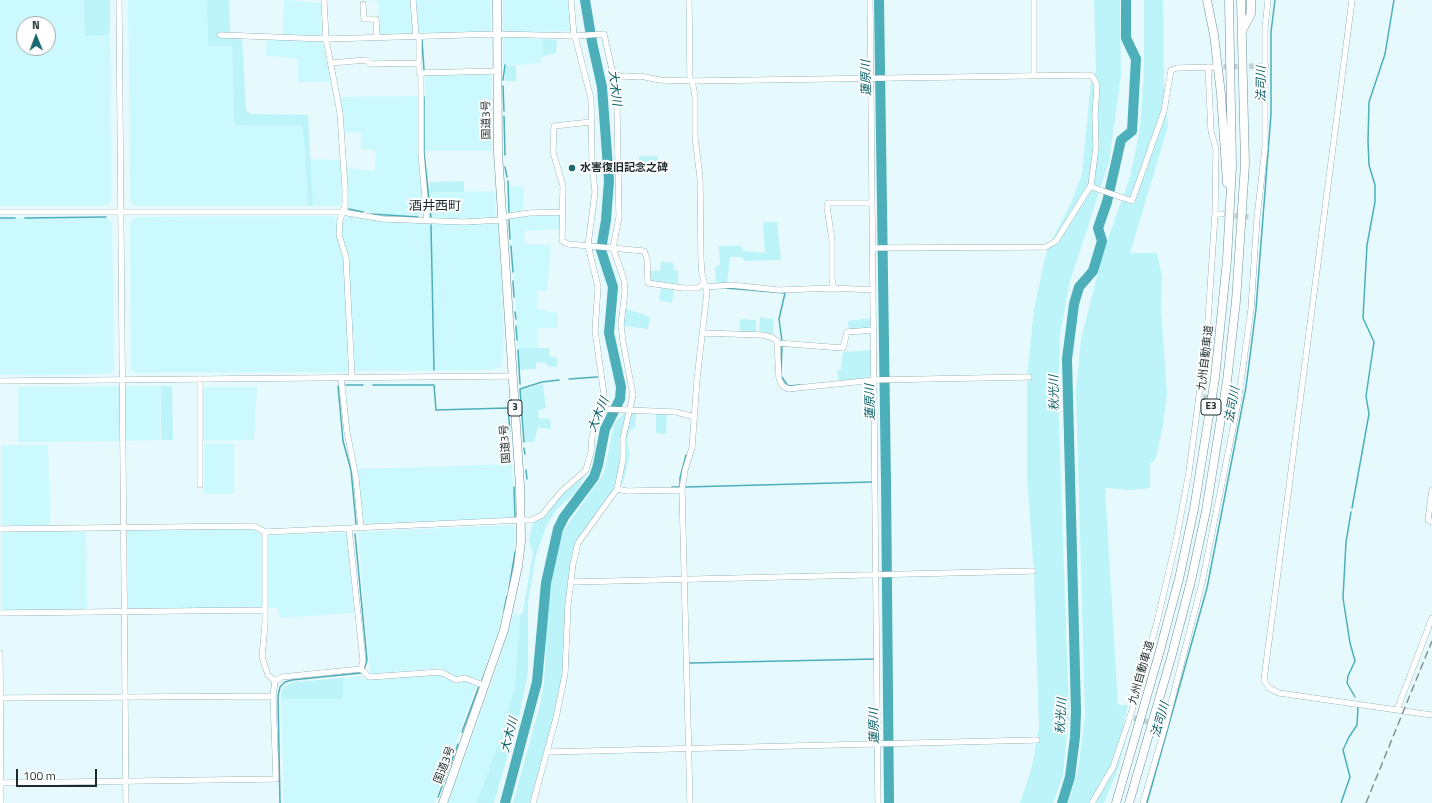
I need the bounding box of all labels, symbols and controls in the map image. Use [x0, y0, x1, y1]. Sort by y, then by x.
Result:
north arrow [16, 16, 56, 56]
text: N [32, 17, 40, 33]
water label: 蓮原川 [859, 60, 875, 96]
water label: 法司川 [1255, 66, 1269, 102]
water label: 大木川 [605, 69, 623, 107]
street label: 国道3号 [480, 100, 494, 140]
place label: 水害復旧記念之碑 [580, 161, 668, 175]
marker: 水害復旧記念之碑 [567, 163, 577, 173]
district label: 酒井西町 [409, 199, 461, 215]
street label: 九州自動車道 [1195, 324, 1217, 392]
water label: 秋光川 [1047, 375, 1063, 411]
water label: 蓮原川 [863, 384, 879, 420]
water label: 法司川 [1223, 386, 1243, 424]
water label: 大木川 [585, 396, 613, 434]
road number: E3 [1201, 399, 1221, 415]
road number: 3 [508, 400, 522, 416]
street label: 国道3号 [498, 424, 514, 464]
street label: 九州自動車道 [1127, 639, 1157, 707]
water label: 秋光川 [1054, 698, 1070, 734]
water label: 法司川 [1149, 701, 1173, 739]
water label: 蓮原川 [867, 708, 883, 744]
water label: 大木川 [498, 716, 522, 754]
street label: 国道3号 [432, 744, 458, 786]
scale bar [18, 761, 99, 787]
text: 100 m [23, 766, 56, 785]

